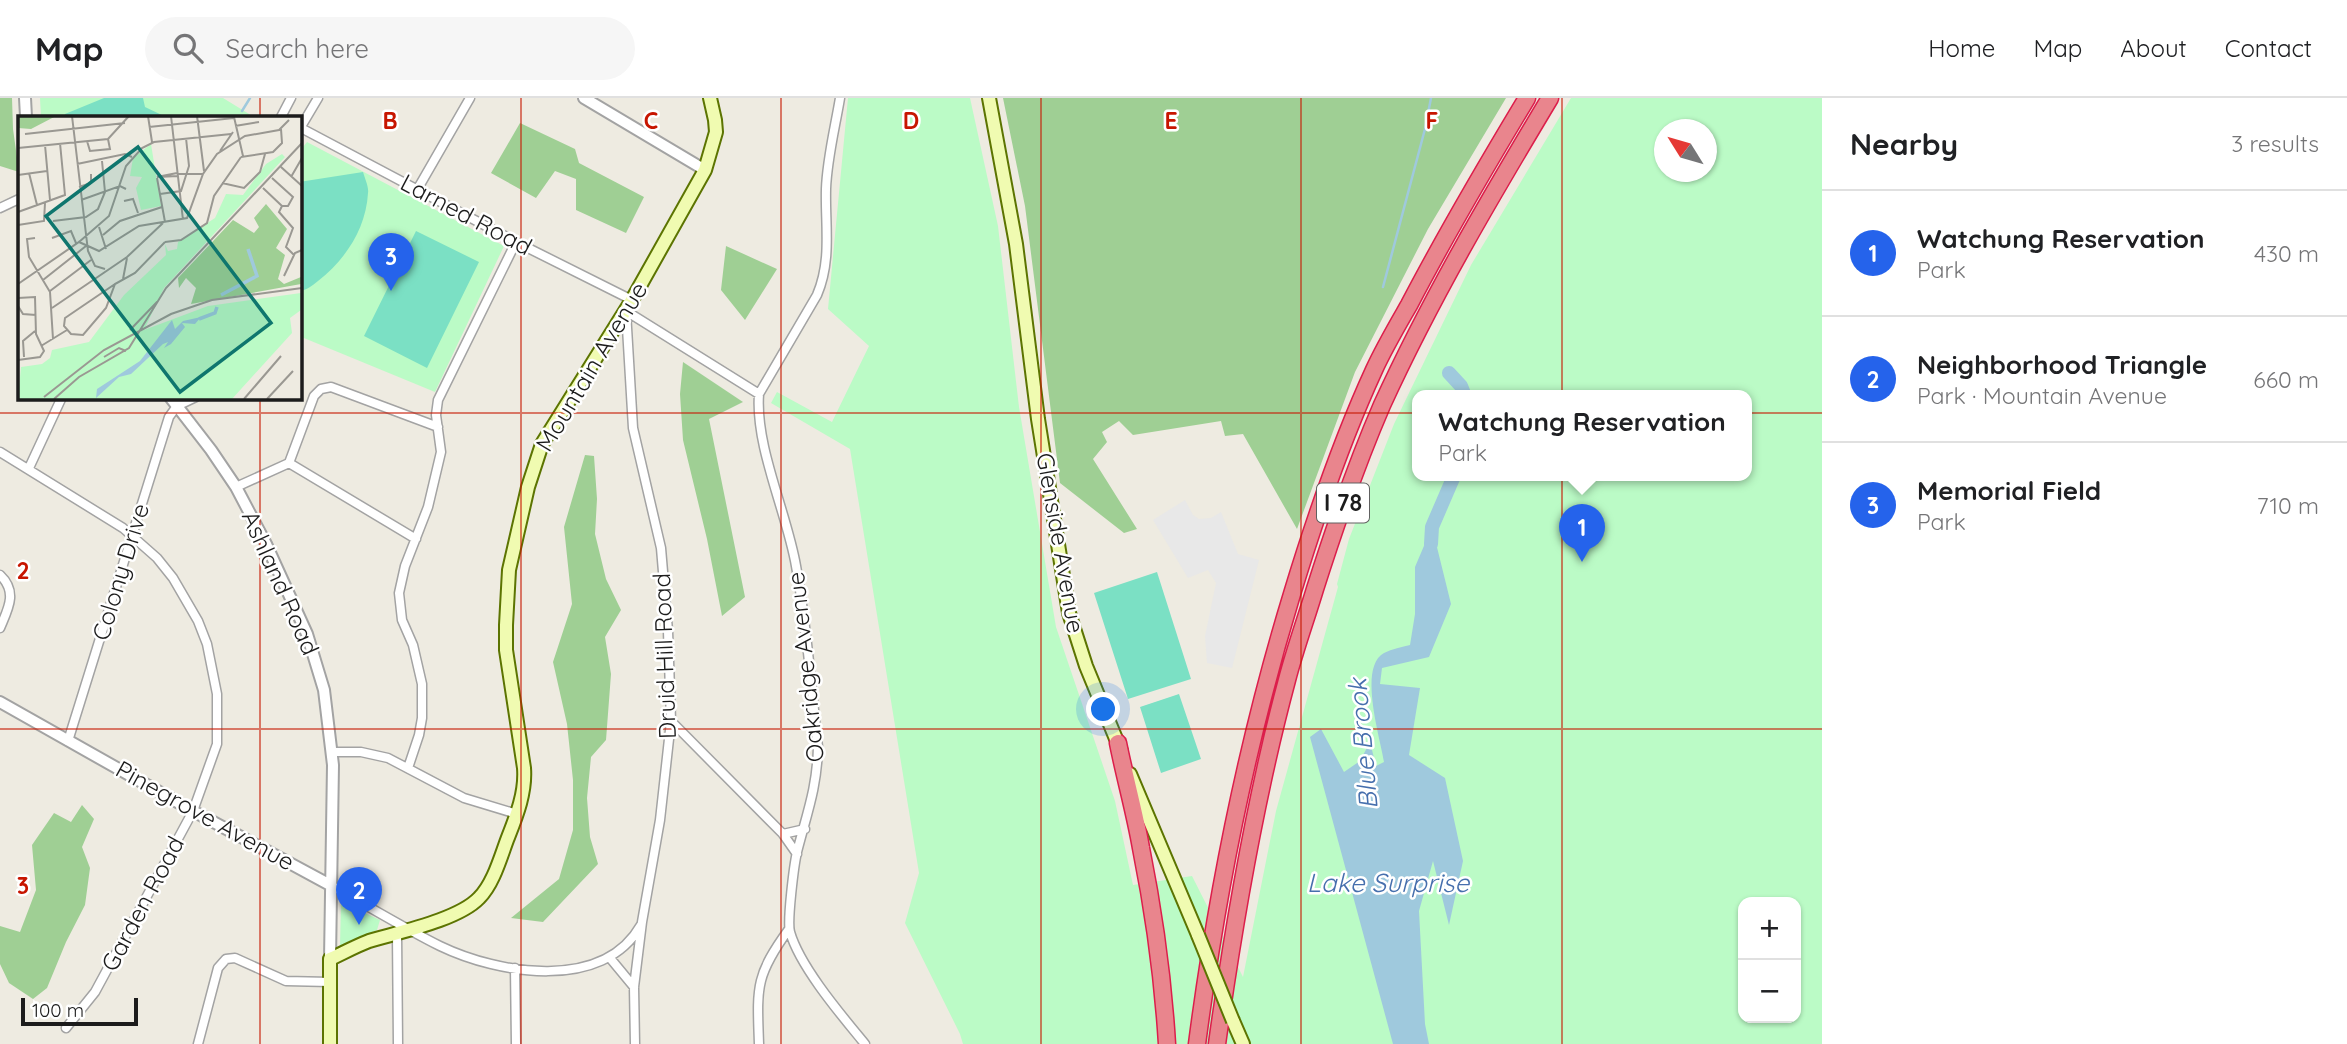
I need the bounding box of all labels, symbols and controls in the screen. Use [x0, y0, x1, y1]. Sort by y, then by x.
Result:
search box [145, 17, 635, 80]
text: Map [35, 28, 103, 69]
icon: search [169, 29, 207, 67]
text: Search here [225, 32, 369, 65]
text: Home [1928, 33, 1995, 63]
text: Map [2033, 33, 2082, 63]
text: About [2120, 33, 2187, 63]
text: Contact [2225, 33, 2312, 63]
text: B [382, 106, 398, 135]
text: C [644, 106, 658, 135]
text: D [903, 106, 919, 135]
text: E [1164, 106, 1178, 135]
text: F [1426, 106, 1438, 135]
inset map [18, 116, 301, 399]
north arrow [1654, 119, 1717, 182]
text: Nearby [1850, 125, 1958, 163]
text: 3 results [2231, 129, 2319, 158]
street label: Larned Road [396, 167, 537, 261]
text: Watchung Reservation [1917, 222, 2204, 255]
pin: 3 [368, 233, 414, 291]
text: 1 [1869, 239, 1877, 268]
text: 430 m [2254, 239, 2319, 268]
text: Park [1917, 255, 1966, 284]
street label: Mountain Avenue [529, 276, 653, 457]
text: Neighborhood Triangle [1917, 348, 2207, 381]
text: 2 [1866, 365, 1880, 394]
text: 660 m [2253, 365, 2319, 394]
text: Park · Mountain Avenue [1917, 381, 2167, 410]
popup [1412, 390, 1752, 481]
text: Watchung Reservation [1438, 405, 1726, 438]
text: Park [1438, 438, 1487, 467]
street label: Glenside Avenue [1030, 450, 1092, 635]
text: Memorial Field [1917, 474, 2101, 507]
road number: I 78 [1317, 484, 1369, 522]
text: 3 [1867, 491, 1879, 520]
text: 710 m [2257, 491, 2319, 520]
street label: Colony Drive [85, 500, 155, 644]
pin: 1 [1559, 504, 1605, 562]
street label: Ashland Road [236, 506, 326, 659]
text: Park [1917, 507, 1966, 536]
text: 2 [16, 556, 30, 585]
street label: Oakridge Avenue [780, 570, 830, 764]
street label: Druid Hill Road [646, 573, 682, 739]
water label: Blue Brook [1340, 675, 1385, 811]
your location [1086, 692, 1120, 726]
street label: Pinegrove Avenue [111, 754, 300, 877]
street label: Garden Road [94, 831, 190, 976]
water label: Lake Surprise [1307, 866, 1470, 899]
pin: 2 [336, 867, 382, 925]
text: 3 [17, 871, 29, 900]
map controls [1738, 897, 1801, 1023]
button: + [1738, 897, 1801, 960]
button: − [1738, 960, 1801, 1023]
scale bar [21, 995, 138, 1027]
text: 100 m [32, 998, 84, 1022]

